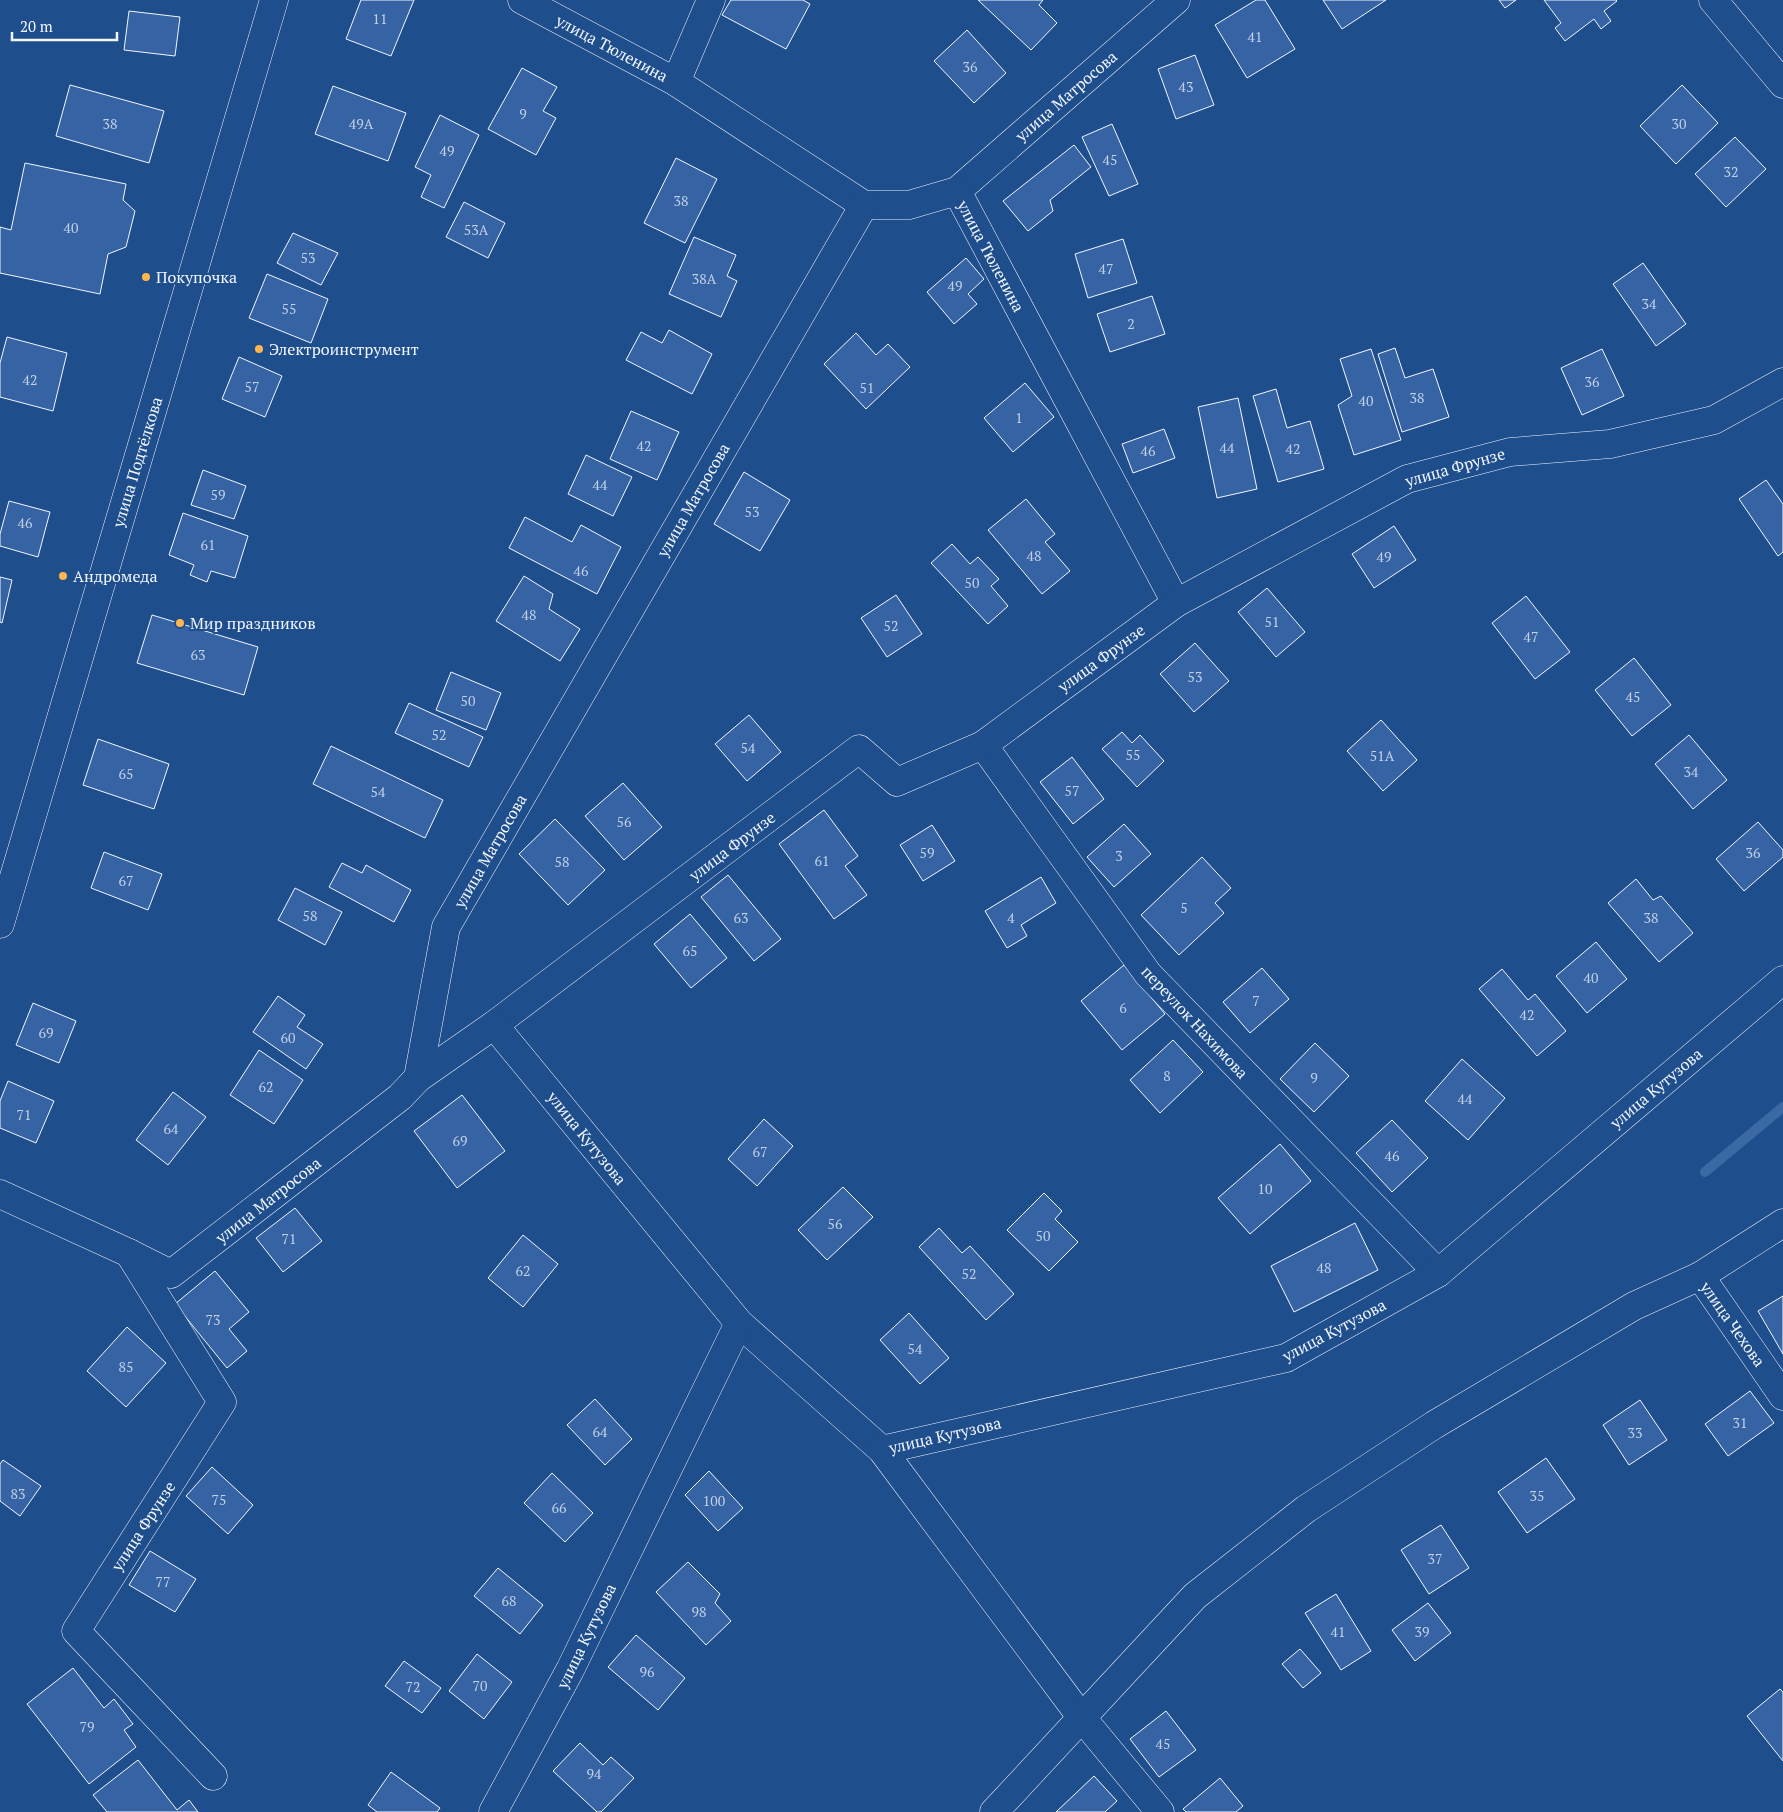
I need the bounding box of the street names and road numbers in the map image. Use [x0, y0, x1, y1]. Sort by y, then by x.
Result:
street label: улица Тюленина [551, 9, 672, 87]
street label: улица Матросова [1010, 46, 1122, 147]
street label: улица Тюленина [952, 195, 1030, 316]
street label: улица Подтёлкова [106, 394, 167, 531]
street label: улица Матросова [651, 439, 735, 562]
street label: улица Фрунзе [1402, 442, 1508, 492]
street label: улица Фрунзе [1052, 619, 1149, 698]
street label: улица Матросова [448, 790, 532, 913]
street label: улица Фрунзе [683, 806, 780, 886]
street label: переулок Нахимова [1137, 961, 1253, 1083]
street label: улица Кутузова [1604, 1043, 1707, 1134]
street label: улица Кутузова [542, 1086, 632, 1189]
street label: улица Матросова [210, 1152, 325, 1249]
street label: улица Чехова [1695, 1276, 1771, 1371]
street label: улица Кутузова [1277, 1293, 1390, 1367]
street label: улица Кутузова [886, 1411, 1003, 1459]
street label: улица Фрунзе [105, 1477, 180, 1576]
street label: улица Кутузова [551, 1580, 621, 1693]

